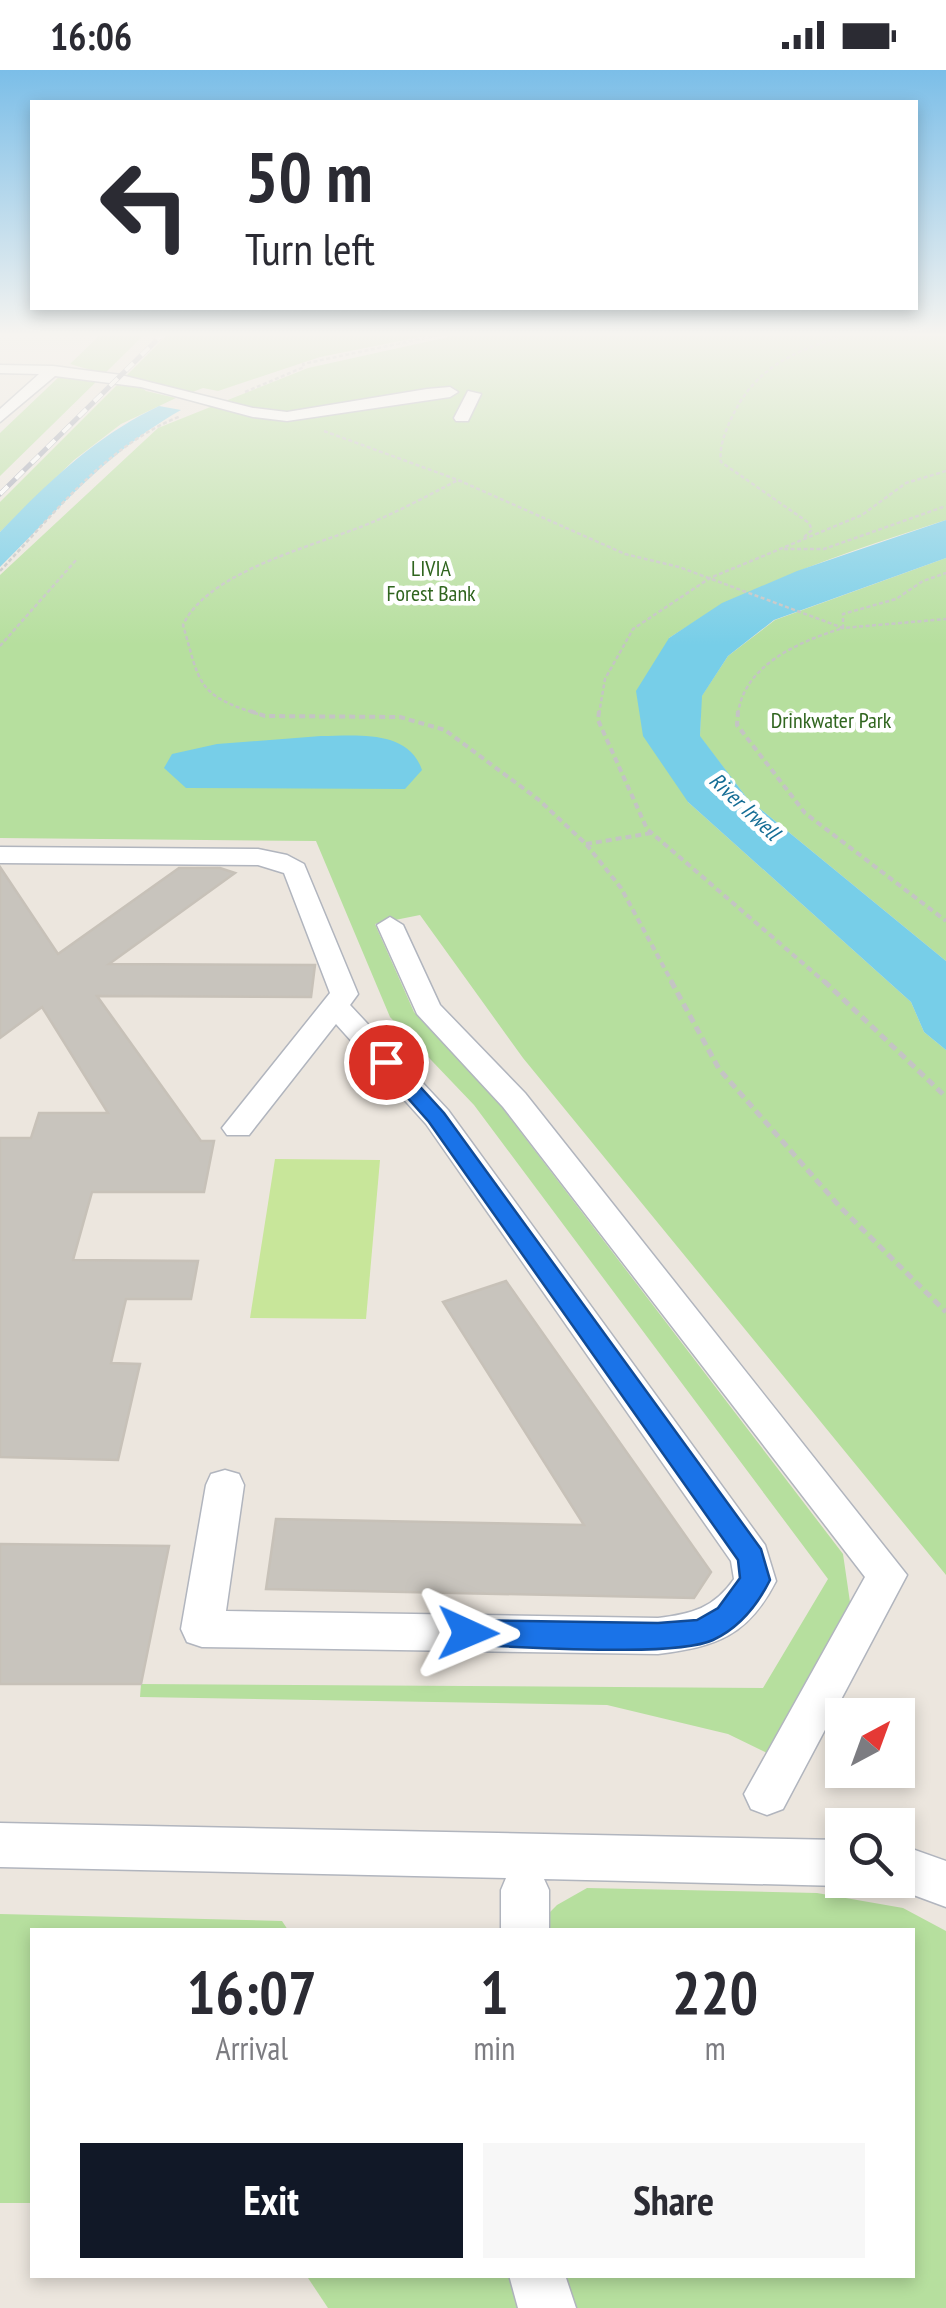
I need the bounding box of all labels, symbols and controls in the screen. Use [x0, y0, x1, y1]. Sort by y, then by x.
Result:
text: 16:06 [50, 11, 132, 60]
text: 50 m [245, 131, 373, 221]
icon: left [80, 140, 210, 270]
text: Turn left [245, 219, 375, 277]
park label: LIVIA Forest Bank [386, 554, 476, 607]
park label: Drinkwater Park [771, 706, 892, 734]
water label: River Irwell [704, 766, 788, 847]
pin [344, 1020, 429, 1105]
icon: arrive [359, 1035, 414, 1090]
position arrow [416, 1581, 520, 1685]
north arrow [825, 1698, 915, 1788]
map controls [825, 1698, 915, 1898]
button: search [825, 1808, 915, 1898]
text: 16:07 [187, 1953, 317, 2031]
text: 1 [480, 1953, 509, 2031]
text: 220 [672, 1953, 758, 2031]
text: Arrival [216, 2027, 288, 2069]
text: min [473, 2027, 515, 2069]
text: m [705, 2027, 726, 2069]
button: Exit [80, 2143, 463, 2258]
button: Share [483, 2143, 865, 2258]

